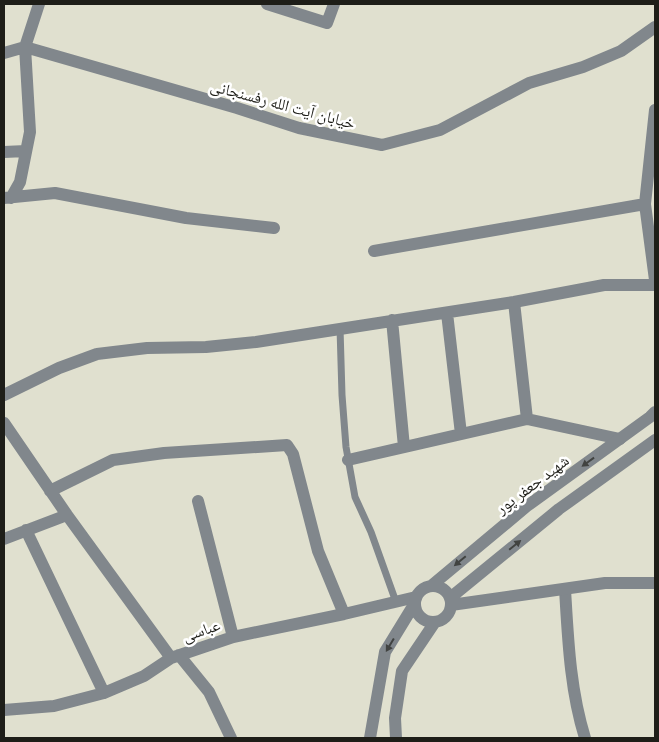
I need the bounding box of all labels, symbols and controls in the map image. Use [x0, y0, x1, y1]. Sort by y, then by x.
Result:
street label: خیابان آیت الله رفسنجانی [208, 74, 358, 134]
street label: شهید جعفر پور [490, 449, 573, 519]
one-way arrow [581, 457, 595, 467]
one-way arrow [508, 540, 521, 551]
one-way arrow [454, 556, 467, 567]
street label: عباسی [179, 613, 223, 647]
one-way arrow [385, 638, 394, 651]

